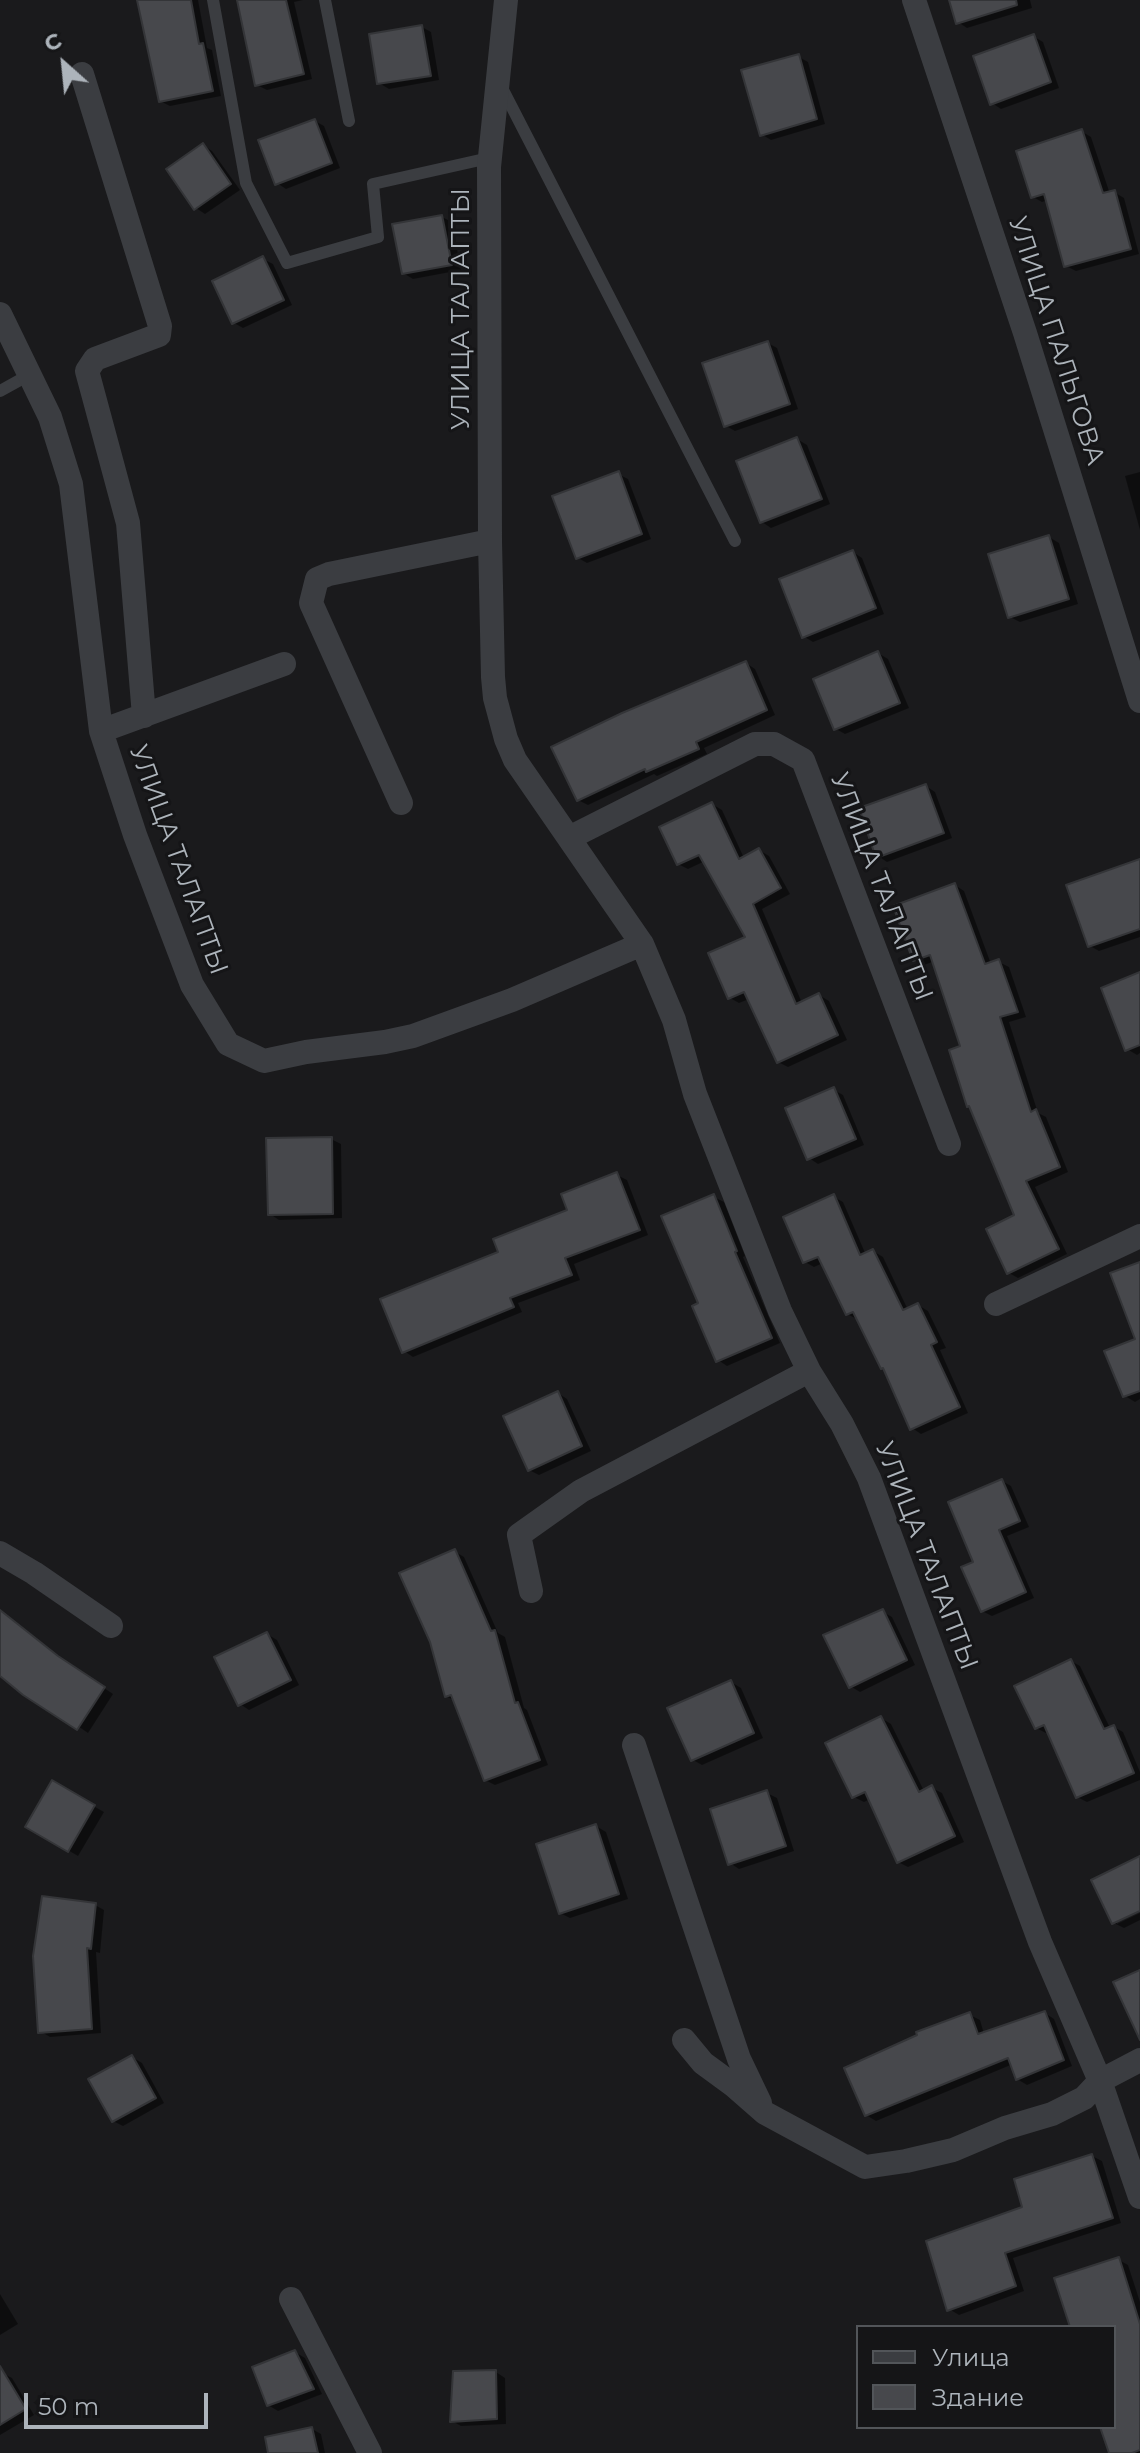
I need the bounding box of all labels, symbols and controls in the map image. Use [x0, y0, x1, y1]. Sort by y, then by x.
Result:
north arrow [24, 24, 104, 104]
text: С [40, 27, 66, 58]
street label: УЛИЦА ТАЛАПТЫ [445, 188, 477, 430]
street label: УЛИЦА ПАЛЬГОВА [1001, 213, 1111, 469]
street label: УЛИЦА ТАЛАПТЫ [122, 741, 234, 979]
street label: УЛИЦА ТАЛАПТЫ [823, 768, 939, 1006]
street label: УЛИЦА ТАЛАПТЫ [868, 1437, 984, 1675]
legend [856, 2325, 1116, 2429]
text: Улица [932, 2343, 1010, 2372]
scale bar [28, 2377, 212, 2427]
text: Здание [932, 2383, 1024, 2412]
text: 50 m [38, 2392, 99, 2421]

